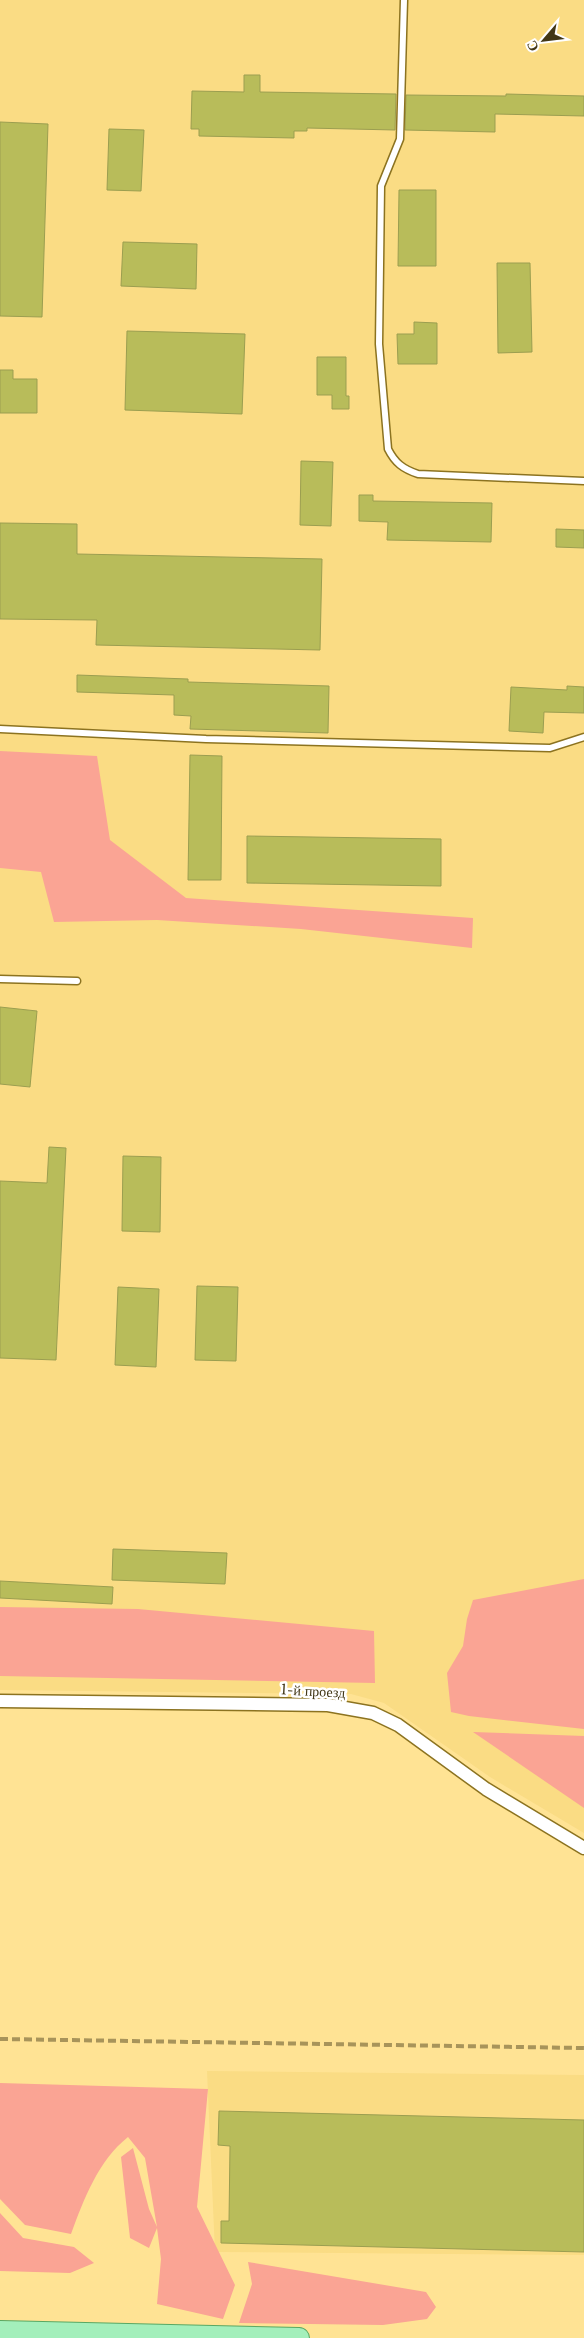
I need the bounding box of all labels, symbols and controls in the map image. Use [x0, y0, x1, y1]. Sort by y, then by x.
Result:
north arrow [519, 15, 569, 65]
text: С [522, 37, 543, 55]
street label: 1-й проезд [280, 1680, 346, 1702]

